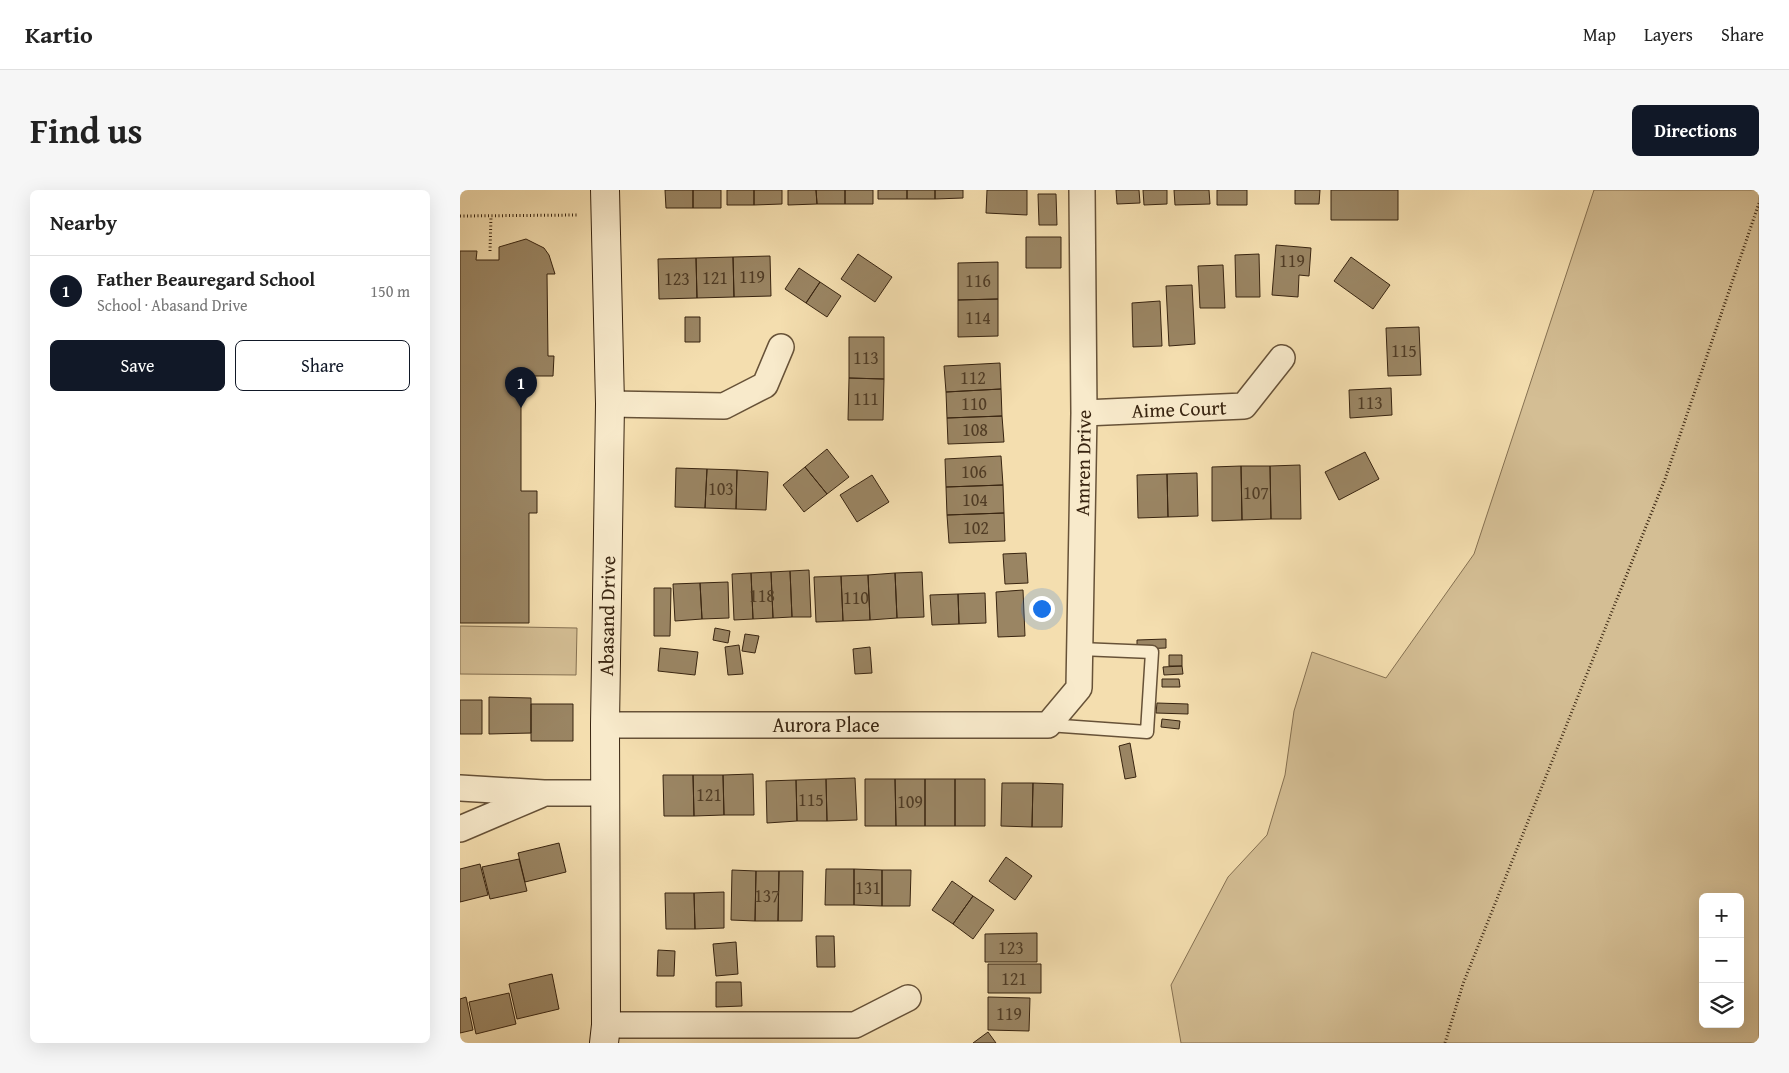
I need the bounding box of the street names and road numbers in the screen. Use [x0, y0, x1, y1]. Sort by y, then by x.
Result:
street label: Aime Court [1131, 392, 1227, 425]
street label: Amren Drive [1067, 410, 1098, 516]
street label: Abasand Drive [591, 555, 622, 676]
street label: Aurora Place [772, 710, 880, 739]

